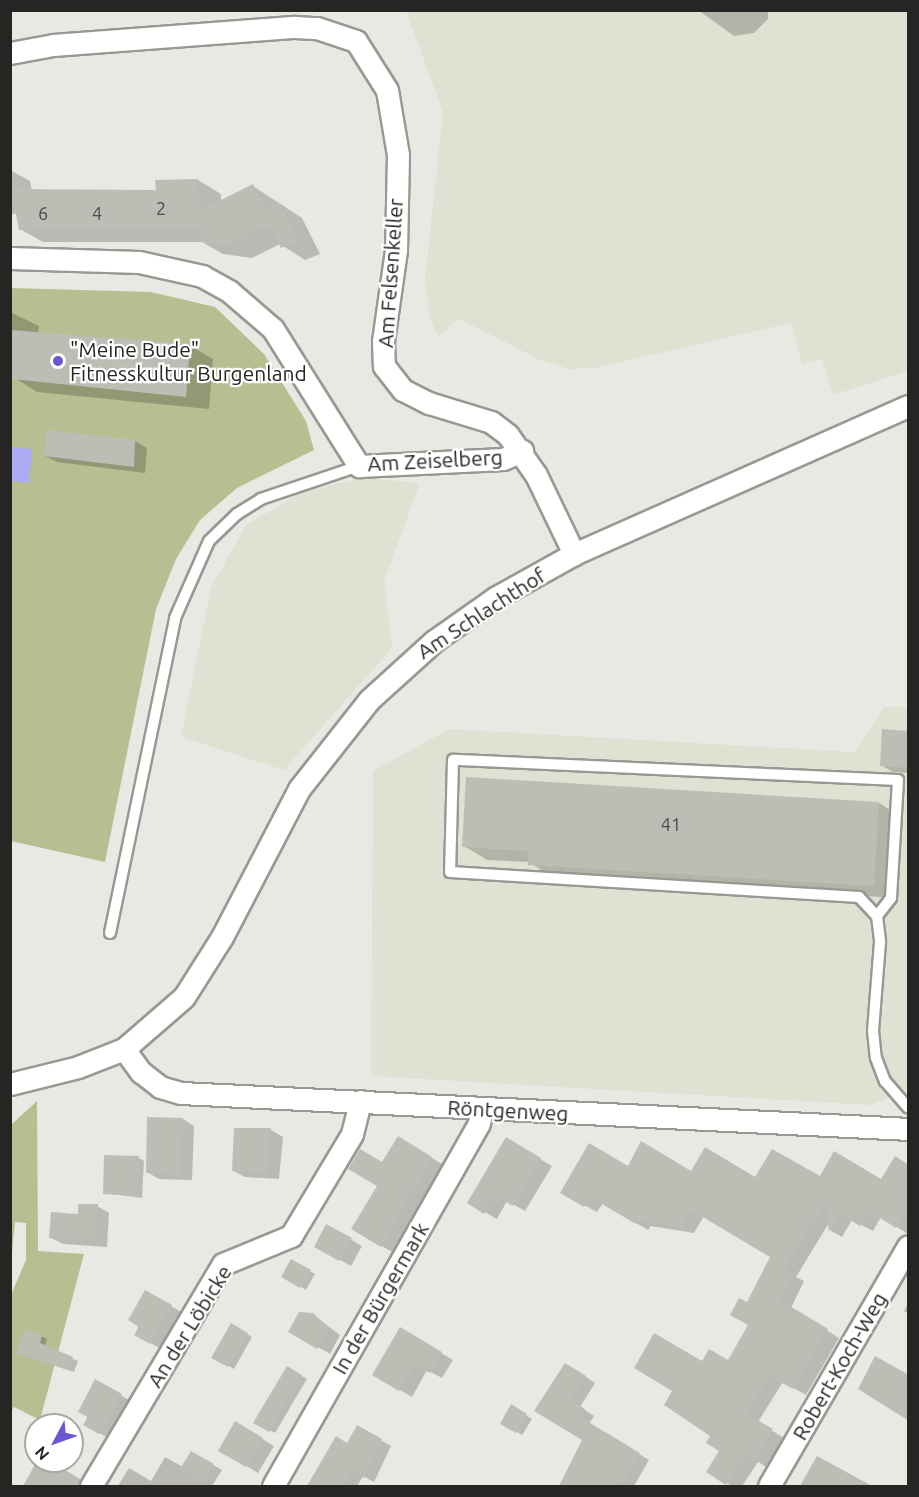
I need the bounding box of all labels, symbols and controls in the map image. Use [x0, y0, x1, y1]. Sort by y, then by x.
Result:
house number: 2 [156, 197, 166, 219]
street label: Am Felsenkeller [372, 197, 408, 349]
house number: 6 [38, 202, 48, 224]
house number: 4 [92, 202, 102, 224]
place label: "Meine Bude" Fitnesskultur Burgenland [70, 336, 307, 386]
marker: "Meine Bude" Fitnesskultur Burgenland [51, 354, 65, 368]
street label: Am Zeiselberg [367, 444, 503, 476]
street label: Am Schlachthof [412, 562, 550, 664]
house number: 41 [661, 813, 681, 835]
street label: Röntgenweg [447, 1094, 569, 1126]
street label: In der Bürgermark [326, 1218, 434, 1378]
street label: An der Löbicke [141, 1260, 237, 1392]
street label: Robert-Koch-Weg [787, 1288, 891, 1444]
north arrow [24, 1413, 84, 1473]
text: N [31, 1443, 53, 1464]

